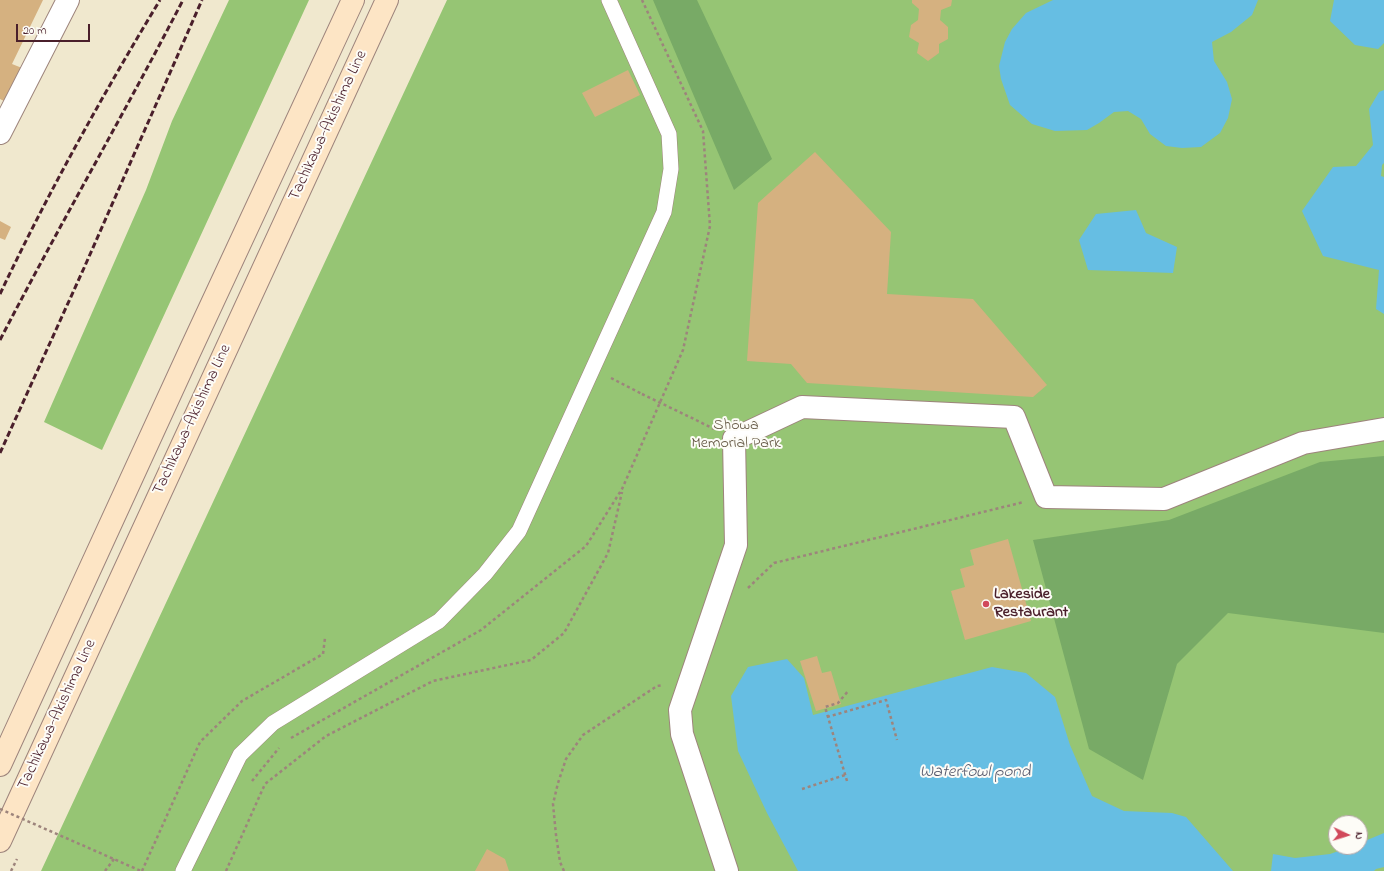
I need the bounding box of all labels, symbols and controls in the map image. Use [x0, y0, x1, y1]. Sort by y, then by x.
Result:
scale bar [18, 16, 92, 42]
text: 20 m [23, 22, 46, 40]
street label: Tachikawa-Akishima Line [286, 48, 372, 204]
street label: Tachikawa-Akishima Line [150, 342, 236, 498]
park label: Shōwa Memorial Park [691, 416, 781, 454]
place label: Lakeside Restaurant [994, 585, 1068, 623]
marker: Lakeside Restaurant [981, 599, 991, 609]
street label: Tachikawa-Akishima Line [15, 637, 101, 793]
water label: Waterfowl pond [920, 763, 1030, 783]
north arrow [1328, 815, 1368, 855]
text: N [1351, 831, 1367, 840]

